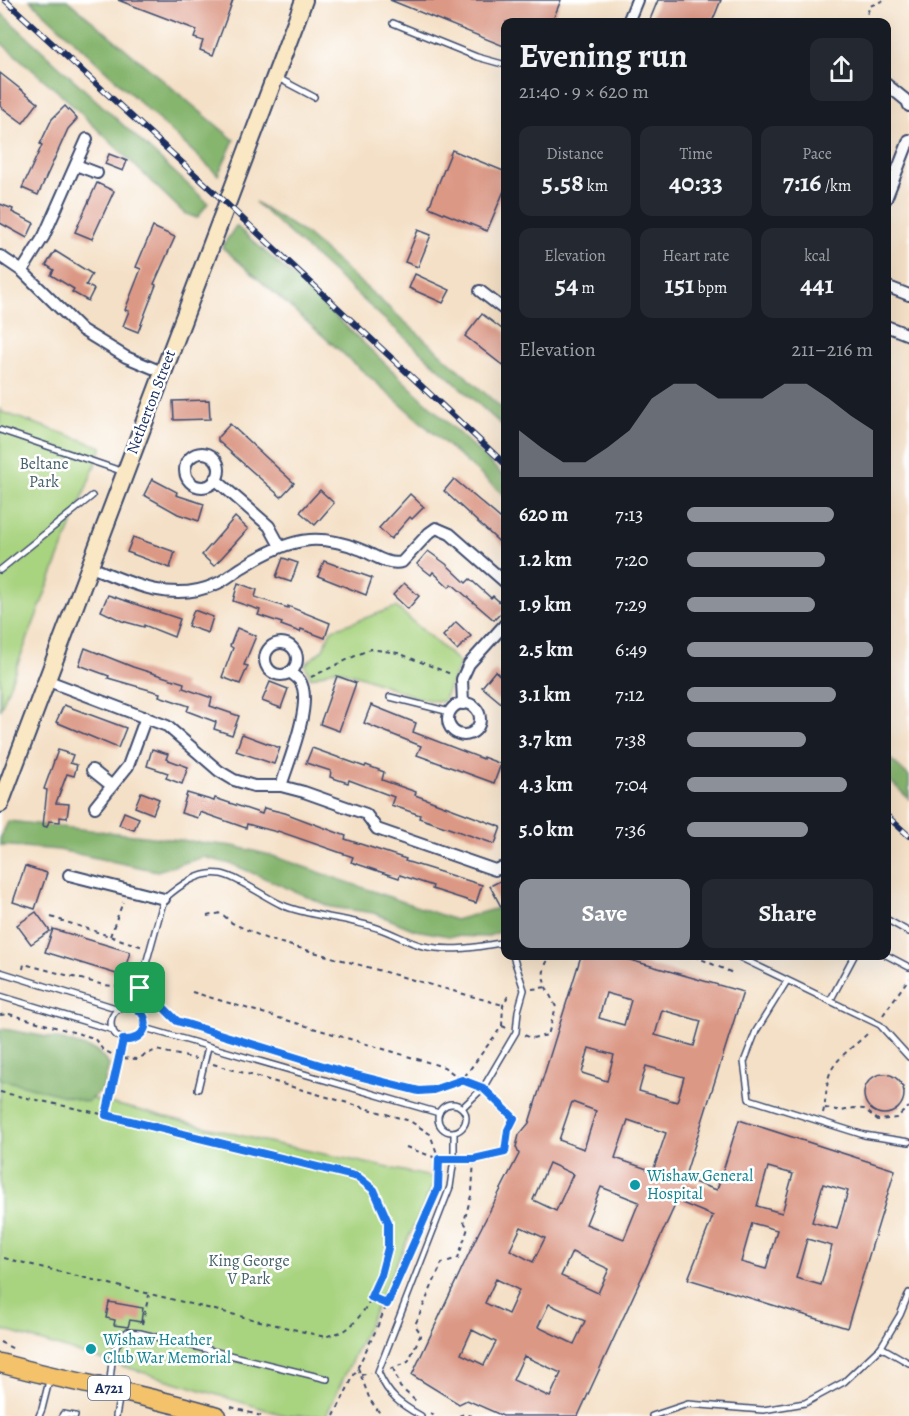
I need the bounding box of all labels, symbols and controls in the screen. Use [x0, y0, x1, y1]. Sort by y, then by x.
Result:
text: Evening run [519, 33, 688, 78]
button: share [810, 38, 873, 101]
text: 21:40 · 9 × 620 m [519, 78, 649, 105]
text: Distance [546, 143, 604, 165]
text: Time [679, 143, 713, 165]
text: Pace [802, 143, 832, 165]
text: 5.58 [542, 165, 584, 200]
text: 40:33 [669, 165, 723, 200]
text: 7:16 [783, 165, 822, 200]
text: km [584, 175, 608, 197]
text: /km [822, 175, 851, 197]
text: Elevation [544, 245, 606, 267]
text: Heart rate [663, 245, 729, 267]
text: kcal [804, 245, 830, 267]
text: 54 [555, 267, 578, 302]
text: 151 [665, 267, 694, 302]
text: 441 [800, 267, 834, 302]
text: m [578, 277, 595, 299]
text: bpm [694, 277, 727, 299]
text: Elevation [519, 336, 596, 363]
text: 211–216 m [791, 336, 873, 363]
street label: Netherton Street [121, 347, 181, 457]
park label: Beltane Park [19, 453, 69, 493]
text: 620 m [519, 501, 568, 528]
text: 7:13 [615, 501, 643, 528]
text: 1.2 km [519, 546, 572, 573]
text: 7:20 [615, 546, 648, 573]
text: 1.9 km [519, 591, 572, 618]
text: 7:29 [615, 591, 647, 618]
text: 2.5 km [519, 636, 573, 663]
text: 6:49 [615, 636, 647, 663]
text: 3.1 km [519, 681, 571, 708]
text: 7:12 [615, 681, 645, 708]
text: 3.7 km [519, 726, 572, 753]
text: 7:38 [615, 726, 646, 753]
text: 4.3 km [519, 771, 573, 798]
text: 7:04 [615, 771, 648, 798]
text: 5.0 km [519, 816, 574, 843]
text: 7:36 [615, 816, 646, 843]
button: Save [519, 879, 690, 948]
button: Share [702, 879, 873, 948]
pin [114, 962, 165, 1013]
icon: arrive [123, 971, 156, 1004]
place label: Wishaw General Hospital [646, 1165, 753, 1205]
marker: Wishaw General Hospital [628, 1178, 642, 1192]
park label: King George V Park [208, 1250, 290, 1290]
place label: Wishaw Heather Club War Memorial [102, 1329, 231, 1369]
marker: Wishaw Heather Club War Memorial [84, 1342, 98, 1356]
road number: A721 [88, 1376, 130, 1400]

